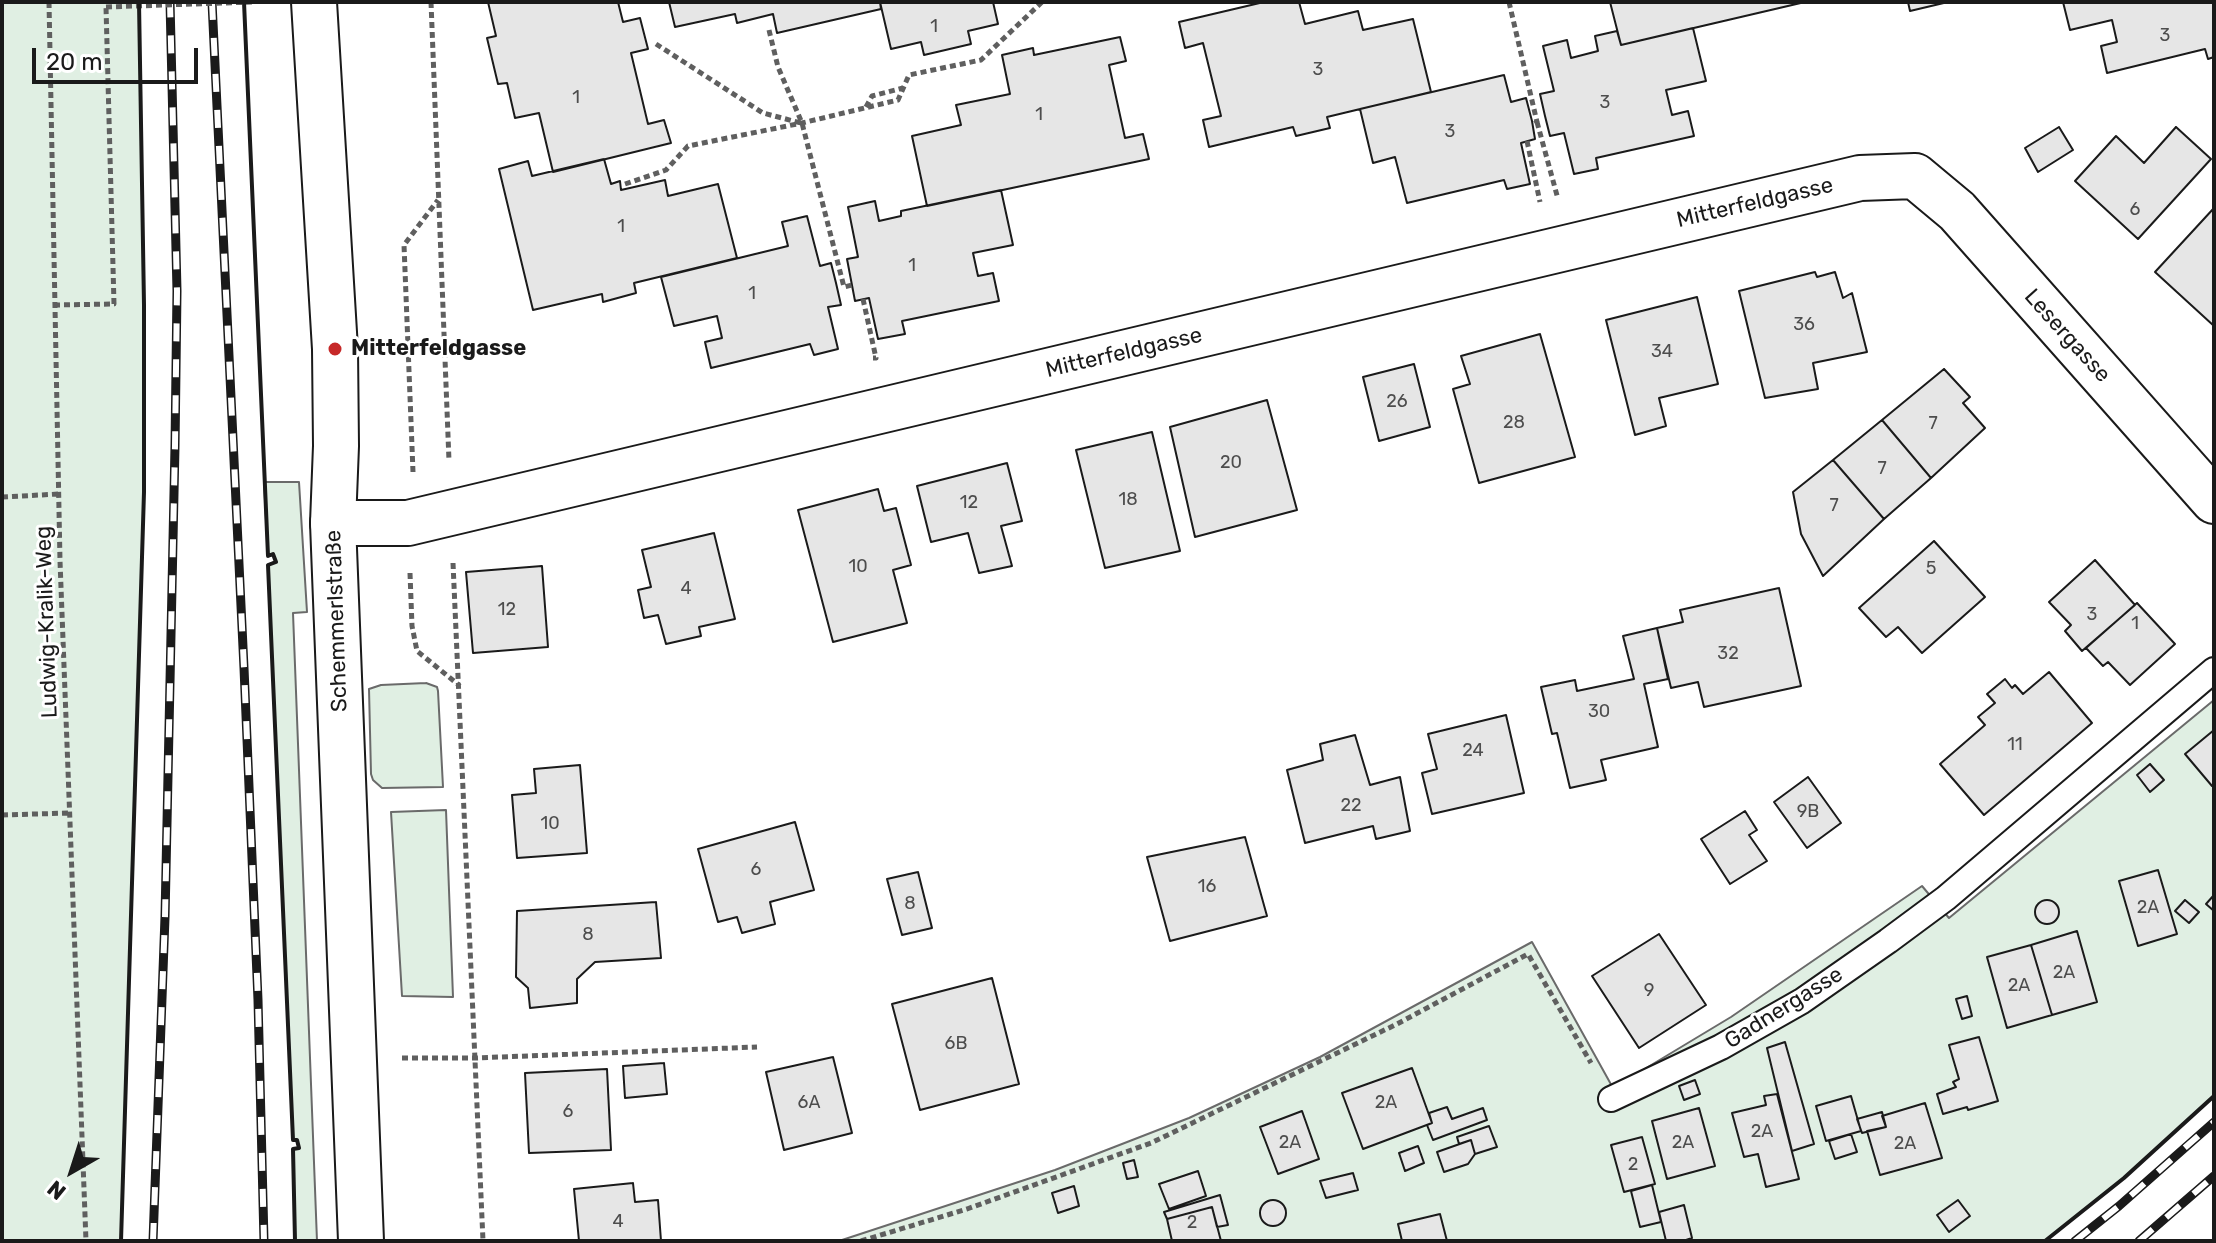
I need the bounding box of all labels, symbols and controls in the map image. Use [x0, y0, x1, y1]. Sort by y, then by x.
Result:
house number: 1 [930, 16, 938, 38]
house number: 3 [2160, 25, 2170, 47]
scale bar [36, 32, 202, 82]
text: 20 m [46, 48, 103, 76]
house number: 3 [1313, 59, 1323, 81]
house number: 1 [572, 87, 580, 109]
house number: 3 [1600, 92, 1610, 114]
house number: 1 [1035, 104, 1043, 126]
house number: 3 [1445, 121, 1455, 143]
street label: Mitterfeldgasse [1674, 172, 1836, 234]
house number: 6 [2130, 199, 2140, 221]
house number: 1 [617, 216, 625, 238]
house number: 1 [908, 255, 916, 277]
house number: 1 [748, 283, 756, 305]
street label: Lesergasse [2018, 284, 2116, 388]
house number: 36 [1793, 314, 1815, 336]
street label: Mitterfeldgasse [1043, 322, 1205, 384]
place label: Mitterfeldgasse [351, 336, 526, 362]
marker: Mitterfeldgasse [326, 340, 344, 358]
house number: 34 [1651, 341, 1673, 363]
house number: 26 [1386, 391, 1408, 413]
house number: 28 [1503, 412, 1525, 434]
house number: 7 [1928, 413, 1938, 435]
house number: 20 [1220, 452, 1242, 474]
house number: 7 [1877, 458, 1887, 480]
house number: 18 [1118, 489, 1138, 511]
house number: 12 [960, 492, 978, 514]
house number: 7 [1829, 495, 1839, 517]
street label: Ludwig-Kralik-Weg [30, 525, 64, 719]
street label: Schemmerlstraße [321, 530, 353, 712]
house number: 10 [848, 556, 868, 578]
house number: 5 [1926, 558, 1936, 580]
house number: 4 [680, 578, 692, 600]
house number: 12 [498, 599, 516, 621]
house number: 3 [2087, 604, 2097, 626]
house number: 1 [2131, 613, 2139, 635]
house number: 32 [1717, 643, 1739, 665]
house number: 30 [1588, 701, 1610, 723]
house number: 11 [2007, 734, 2023, 756]
house number: 24 [1462, 740, 1484, 762]
house number: 22 [1340, 795, 1362, 817]
house number: 9B [1797, 801, 1819, 823]
house number: 10 [540, 813, 560, 835]
house number: 6 [751, 859, 761, 881]
house number: 16 [1198, 876, 1216, 898]
house number: 8 [904, 893, 916, 915]
house number: 2A [2137, 897, 2159, 919]
house number: 8 [582, 924, 594, 946]
street label: Gadnergasse [1720, 961, 1848, 1055]
house number: 2A [2053, 962, 2075, 984]
house number: 2A [2008, 975, 2030, 997]
house number: 9 [1644, 980, 1654, 1002]
house number: 6B [945, 1033, 967, 1055]
house number: 6A [798, 1092, 820, 1114]
house number: 2A [1375, 1092, 1397, 1114]
house number: 6 [563, 1101, 573, 1123]
house number: 2A [1751, 1121, 1773, 1143]
north arrow [32, 1131, 112, 1211]
house number: 2A [1279, 1132, 1301, 1154]
house number: 2A [1672, 1132, 1694, 1154]
house number: 2A [1894, 1133, 1916, 1155]
house number: 2 [1628, 1154, 1638, 1176]
text: N [42, 1175, 71, 1206]
house number: 4 [612, 1211, 624, 1233]
house number: 2 [1187, 1212, 1197, 1234]

